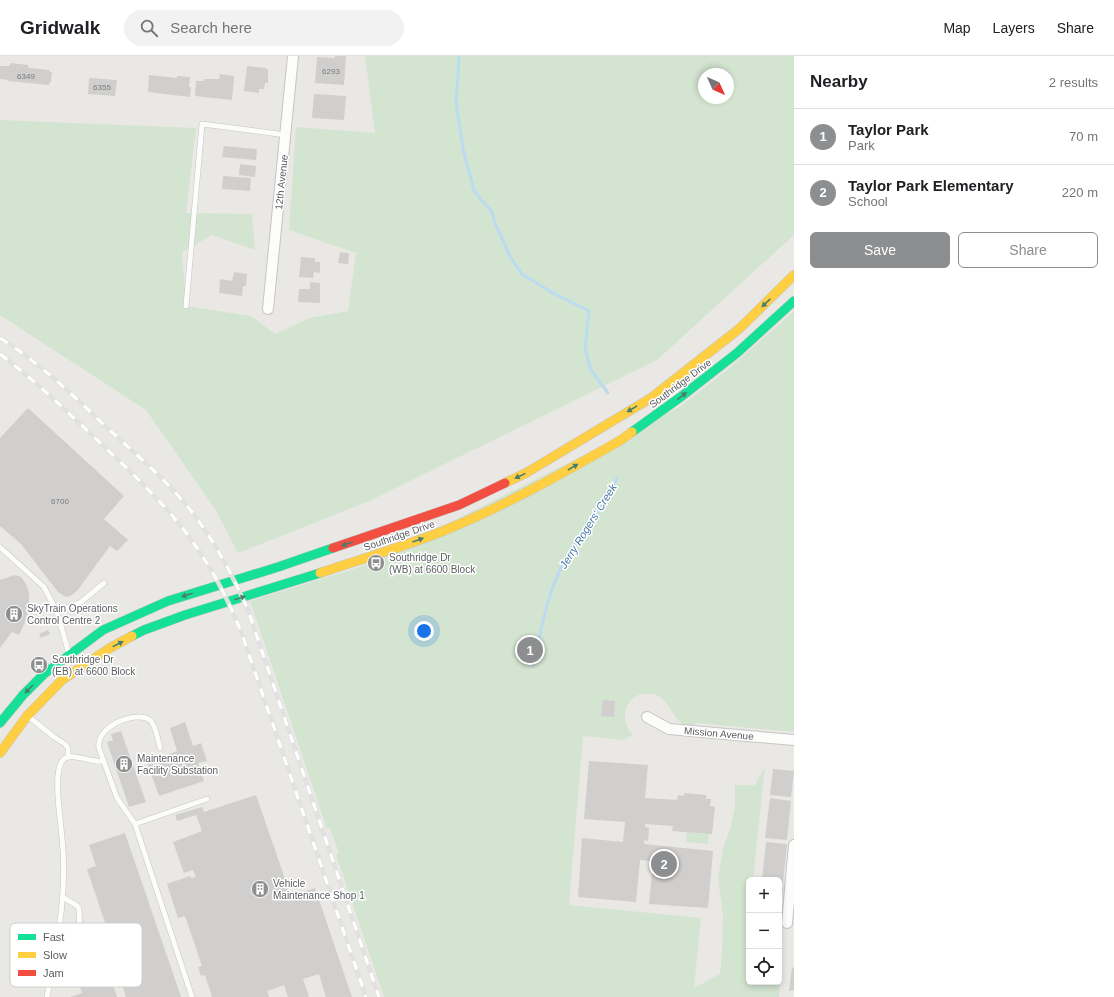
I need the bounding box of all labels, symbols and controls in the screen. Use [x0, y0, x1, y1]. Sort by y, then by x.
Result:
search box [124, 10, 404, 46]
text: Gridwalk [20, 17, 100, 38]
icon: search [138, 17, 160, 39]
text: Search here [170, 19, 252, 36]
text: Map [943, 20, 971, 36]
text: Layers [993, 20, 1035, 36]
text: Share [1057, 20, 1094, 36]
house number: 6293 [322, 67, 340, 76]
north arrow [698, 68, 734, 104]
house number: 6349 [17, 72, 35, 81]
text: Nearby [810, 72, 868, 91]
text: 2 results [1049, 75, 1098, 90]
house number: 6355 [93, 83, 111, 92]
text: Taylor Park [848, 121, 929, 138]
text: 1 [819, 129, 827, 144]
text: 70 m [1069, 129, 1098, 144]
text: Park [848, 138, 875, 153]
street label: 12th Avenue [273, 153, 290, 210]
text: Taylor Park Elementary [848, 177, 1014, 194]
text: 2 [819, 185, 827, 200]
text: 220 m [1062, 185, 1098, 200]
text: School [848, 194, 888, 209]
button: Save [810, 232, 950, 268]
button: Share [958, 232, 1098, 268]
one-way arrow [761, 298, 771, 307]
street label: Southridge Drive [647, 356, 714, 410]
one-way arrow [677, 392, 687, 400]
one-way arrow [626, 406, 638, 413]
one-way arrow [567, 463, 579, 470]
one-way arrow [514, 473, 526, 479]
water label: Jerry Rogers' Creek [557, 481, 619, 571]
house number: 6700 [51, 497, 69, 506]
street label: Southridge Drive [362, 518, 437, 553]
one-way arrow [413, 537, 425, 543]
one-way arrow [341, 541, 353, 547]
place label: Southridge Dr (WB) at 6600 Block [389, 552, 476, 575]
bus stop icon: Southridge Dr (WB) at 6600 Block [366, 553, 386, 573]
one-way arrow [181, 593, 193, 599]
one-way arrow [234, 595, 246, 601]
place label: SkyTrain Operations Control Centre 2 [27, 603, 118, 626]
building icon: SkyTrain Operations Control Centre 2 [4, 604, 24, 624]
your location [414, 621, 434, 641]
pin: 1 [517, 635, 543, 665]
one-way arrow [112, 640, 124, 647]
place label: Southridge Dr (EB) at 6600 Block [52, 654, 136, 677]
bus stop icon: Southridge Dr (EB) at 6600 Block [29, 655, 49, 675]
one-way arrow [24, 684, 34, 694]
street label: Mission Avenue [684, 725, 755, 742]
place label: Maintenance Facility Substation [137, 753, 218, 776]
building icon: Maintenance Facility Substation [114, 754, 134, 774]
pin: 2 [651, 849, 677, 879]
map controls [746, 877, 782, 985]
button: + [746, 877, 782, 913]
place label: Vehicle Maintenance Shop 1 [273, 878, 365, 901]
building icon: Vehicle Maintenance Shop 1 [250, 879, 270, 899]
button: − [746, 913, 782, 949]
legend [10, 923, 142, 987]
text: Fast [43, 931, 64, 943]
text: Slow [43, 949, 67, 961]
button: locate [746, 949, 782, 985]
text: Jam [43, 967, 64, 979]

